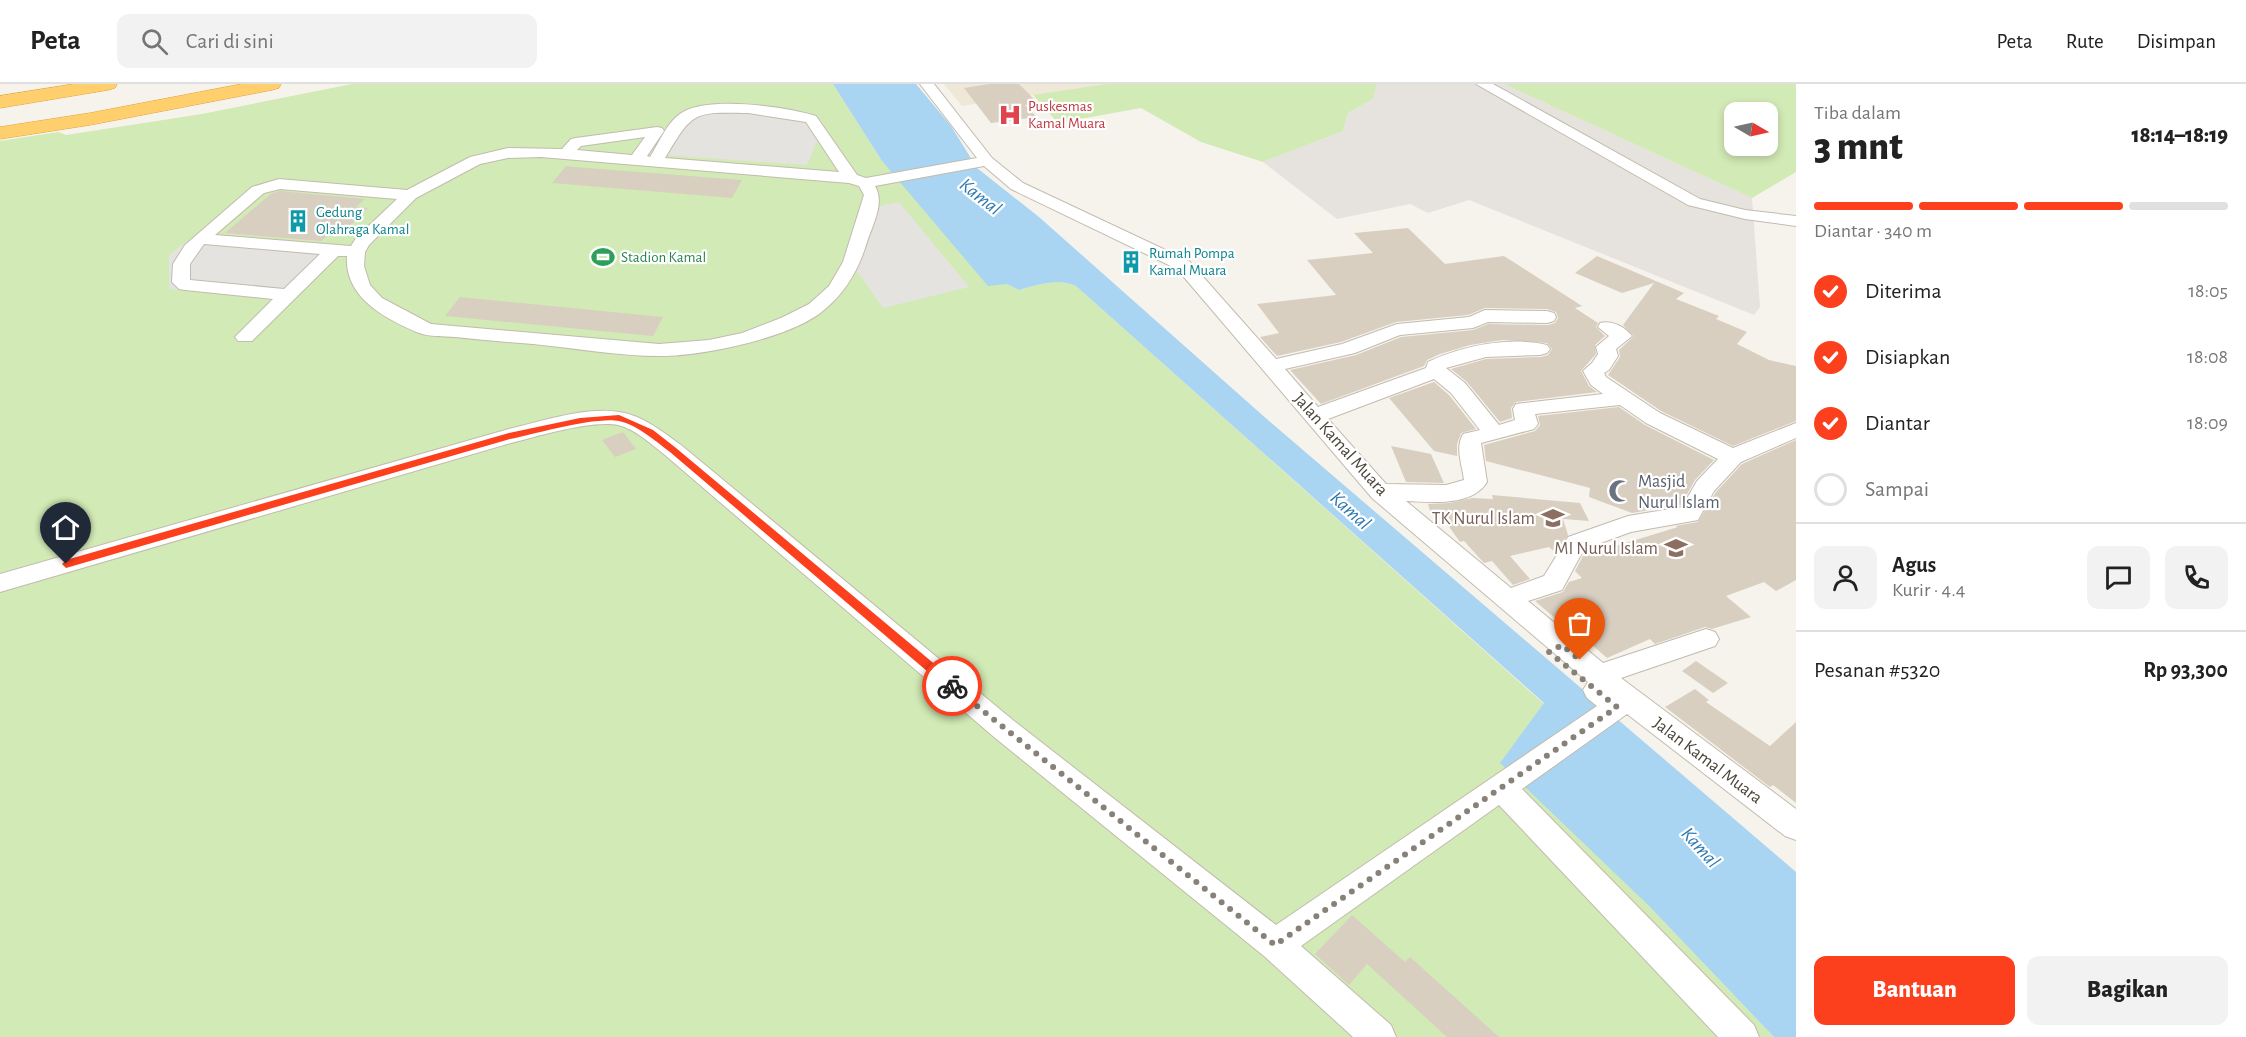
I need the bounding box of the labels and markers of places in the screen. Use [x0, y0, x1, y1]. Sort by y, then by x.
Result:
place label: Puskesmas Kamal Muara [1028, 99, 1106, 131]
hospital icon: Puskesmas Kamal Muara [997, 102, 1023, 128]
place label: Gedung Olahraga Kamal [316, 205, 409, 237]
building icon: Gedung Olahraga Kamal [285, 208, 311, 234]
sports icon: Stadion Kamal [590, 244, 616, 270]
place label: Rumah Pompa Kamal Muara [1149, 246, 1235, 278]
building icon: Rumah Pompa Kamal Muara [1118, 249, 1144, 275]
place label: Stadion Kamal [621, 250, 706, 265]
place label: Masjid Nurul Islam [1638, 473, 1720, 512]
mosque icon: Masjid Nurul Islam [1607, 478, 1633, 504]
pin [40, 502, 91, 564]
school or university icon: TK Nurul Islam [1540, 505, 1566, 531]
place label: TK Nurul Islam [1432, 510, 1535, 528]
school or university icon: MI Nurul Islam [1663, 535, 1689, 561]
place label: MI Nurul Islam [1554, 540, 1658, 558]
pin [1554, 598, 1605, 660]

